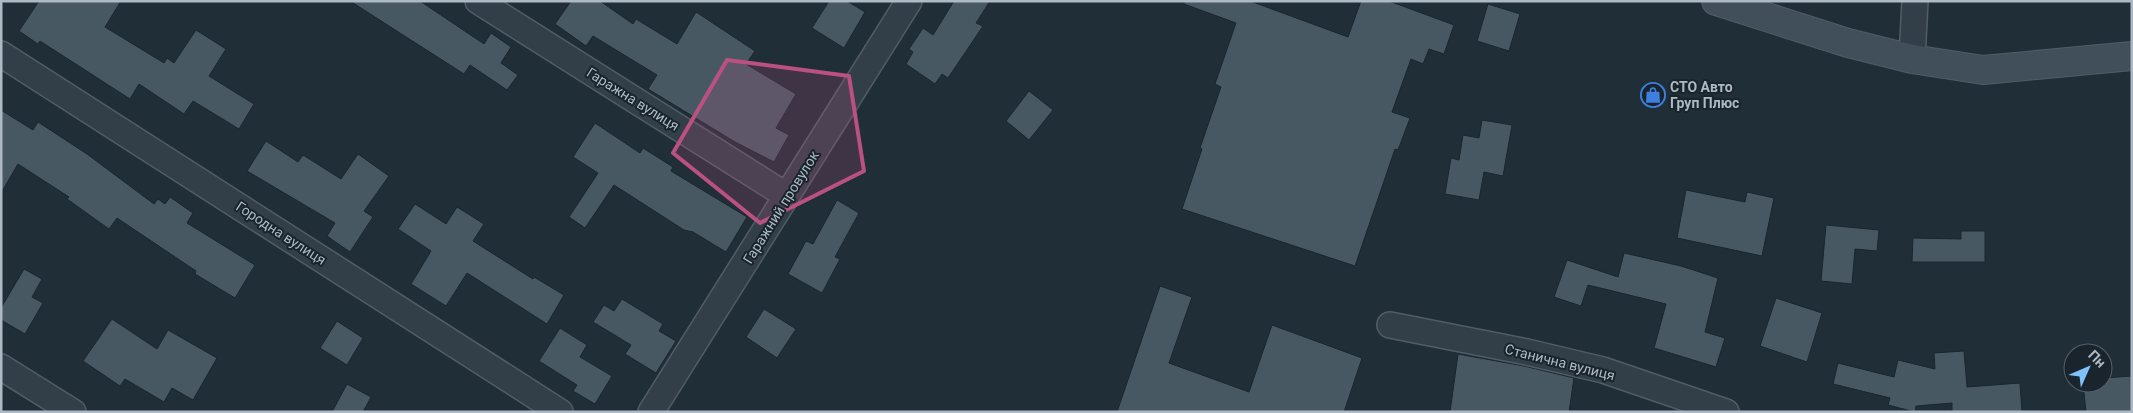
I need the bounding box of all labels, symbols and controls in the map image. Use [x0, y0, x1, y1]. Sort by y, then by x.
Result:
street label: Гаражна вулиця [584, 64, 682, 134]
place label: СТО Авто Груп Плюс [1670, 79, 1739, 111]
shop icon: СТО Авто Груп Плюс [1640, 82, 1666, 108]
street label: Гаражний провулок [740, 147, 822, 266]
street label: Городна вулиця [233, 198, 329, 268]
street label: Станична вулиця [1503, 341, 1617, 383]
north arrow [2063, 343, 2113, 393]
text: Пн [2085, 347, 2109, 371]

